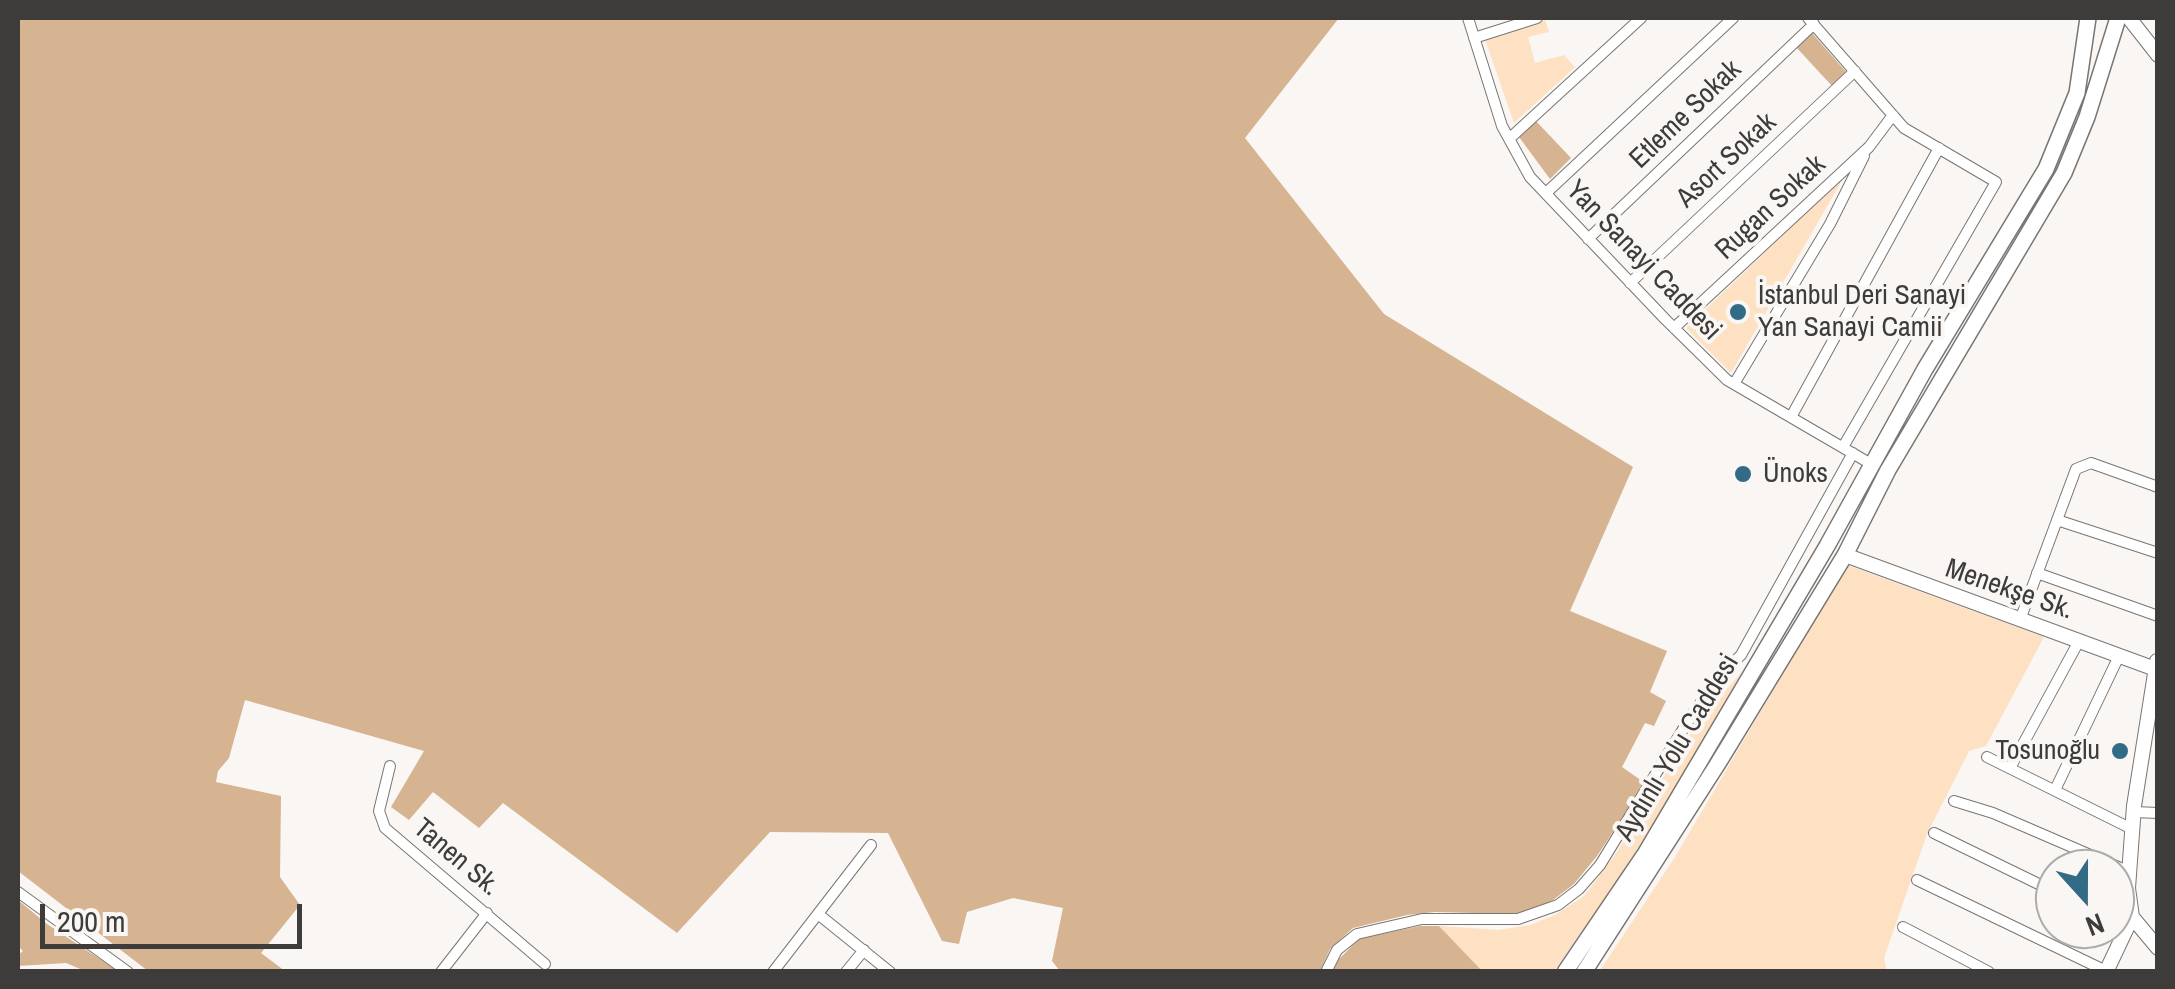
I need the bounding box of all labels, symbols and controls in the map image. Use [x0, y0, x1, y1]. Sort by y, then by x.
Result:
street label: Etleme Sokak [1623, 54, 1749, 176]
street label: Asort Sokak [1670, 107, 1784, 215]
street label: Rugan Sokak [1709, 149, 1833, 267]
street label: Yan Sanayi Caddesi [1558, 174, 1728, 348]
place label: İstanbul Deri Sanayi Yan Sanayi Camii [1758, 279, 1966, 345]
marker: İstanbul Deri Sanayi Yan Sanayi Camii [1727, 301, 1749, 323]
place label: Ünoks [1763, 457, 1828, 491]
marker: Ünoks [1732, 463, 1754, 485]
street label: Menekşe Sk. [1941, 553, 2077, 627]
street label: Aydınlı Yolu Caddesi [1609, 648, 1747, 848]
place label: Tosunoğlu [1995, 734, 2100, 768]
marker: Tosunoğlu [2109, 740, 2131, 762]
street label: Tanen Sk. [406, 812, 506, 904]
north arrow [2035, 849, 2135, 949]
scale bar [45, 884, 308, 946]
text: 200 m [57, 901, 125, 941]
text: N [2080, 904, 2110, 946]

